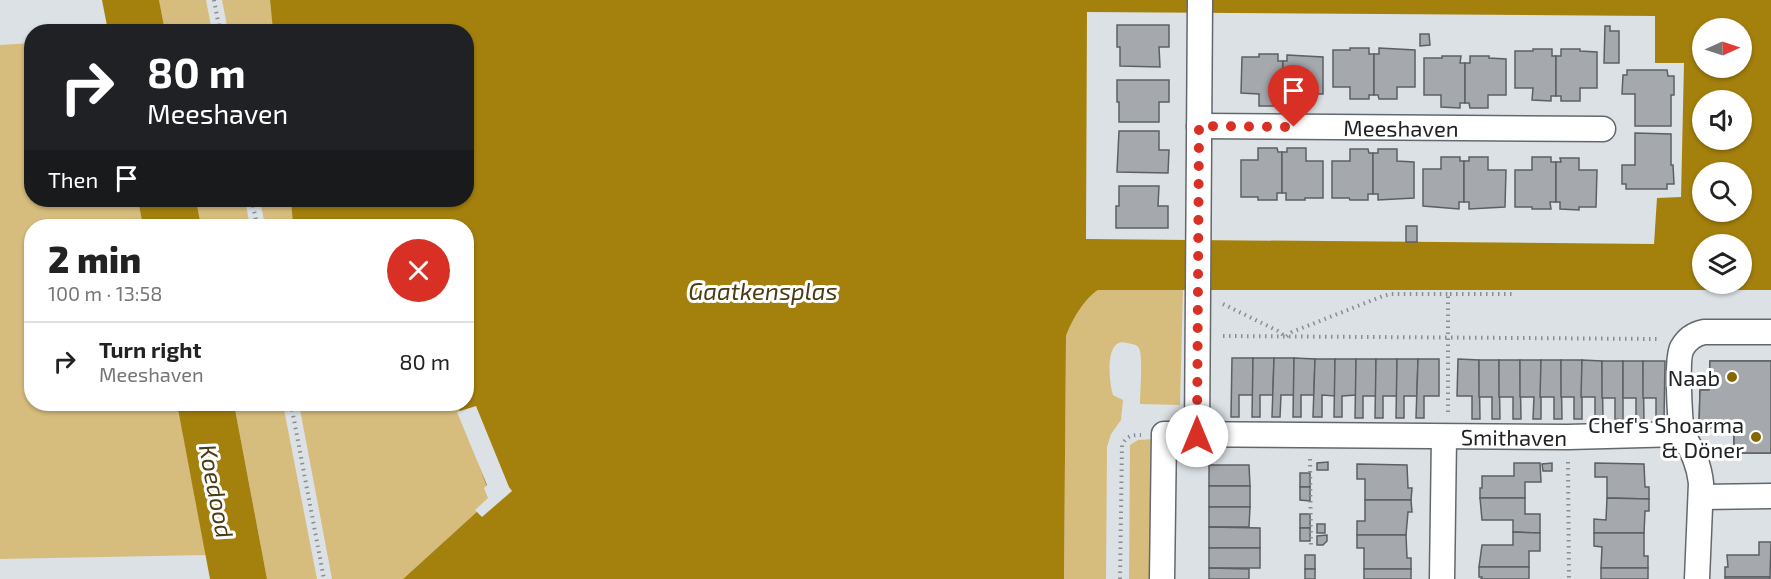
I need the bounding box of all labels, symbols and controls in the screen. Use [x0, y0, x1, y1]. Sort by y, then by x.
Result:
north arrow [1692, 18, 1752, 78]
map controls [1692, 18, 1752, 294]
text: 80 m [147, 46, 246, 96]
icon: right [48, 48, 126, 126]
pin [1268, 65, 1319, 127]
icon: arrive [1277, 74, 1310, 107]
button: sound [1692, 90, 1752, 150]
text: Meeshaven [147, 97, 288, 129]
street label: Meeshaven [1343, 114, 1459, 141]
icon: arrive [110, 162, 143, 195]
button: search [1692, 162, 1752, 222]
text: Then [48, 166, 98, 192]
button: layers [1692, 234, 1752, 294]
text: 2 min [48, 237, 141, 280]
button: close [387, 239, 450, 302]
water label: Gaatkensplas [688, 276, 838, 305]
text: 100 m · 13:58 [48, 281, 162, 305]
text: Turn right [99, 336, 201, 362]
icon: right [48, 345, 81, 378]
text: 80 m [399, 348, 450, 374]
text: Meeshaven [99, 362, 204, 386]
place label: Naab [1668, 364, 1720, 390]
marker: Naab [1725, 370, 1739, 384]
position arrow [1165, 404, 1229, 468]
place label: Chef's Shoarma & Döner [1588, 411, 1744, 462]
street label: Smithaven [1461, 423, 1567, 450]
marker: Chef's Shoarma & Döner [1749, 430, 1763, 444]
water label: Koedood [194, 442, 240, 541]

